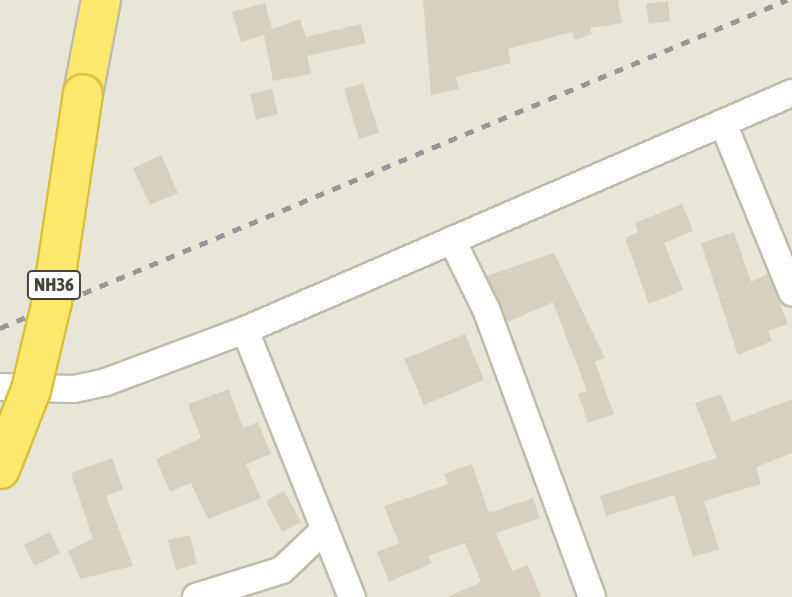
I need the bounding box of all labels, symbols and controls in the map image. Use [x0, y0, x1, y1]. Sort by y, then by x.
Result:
road number: NH36 [26, 270, 82, 300]

